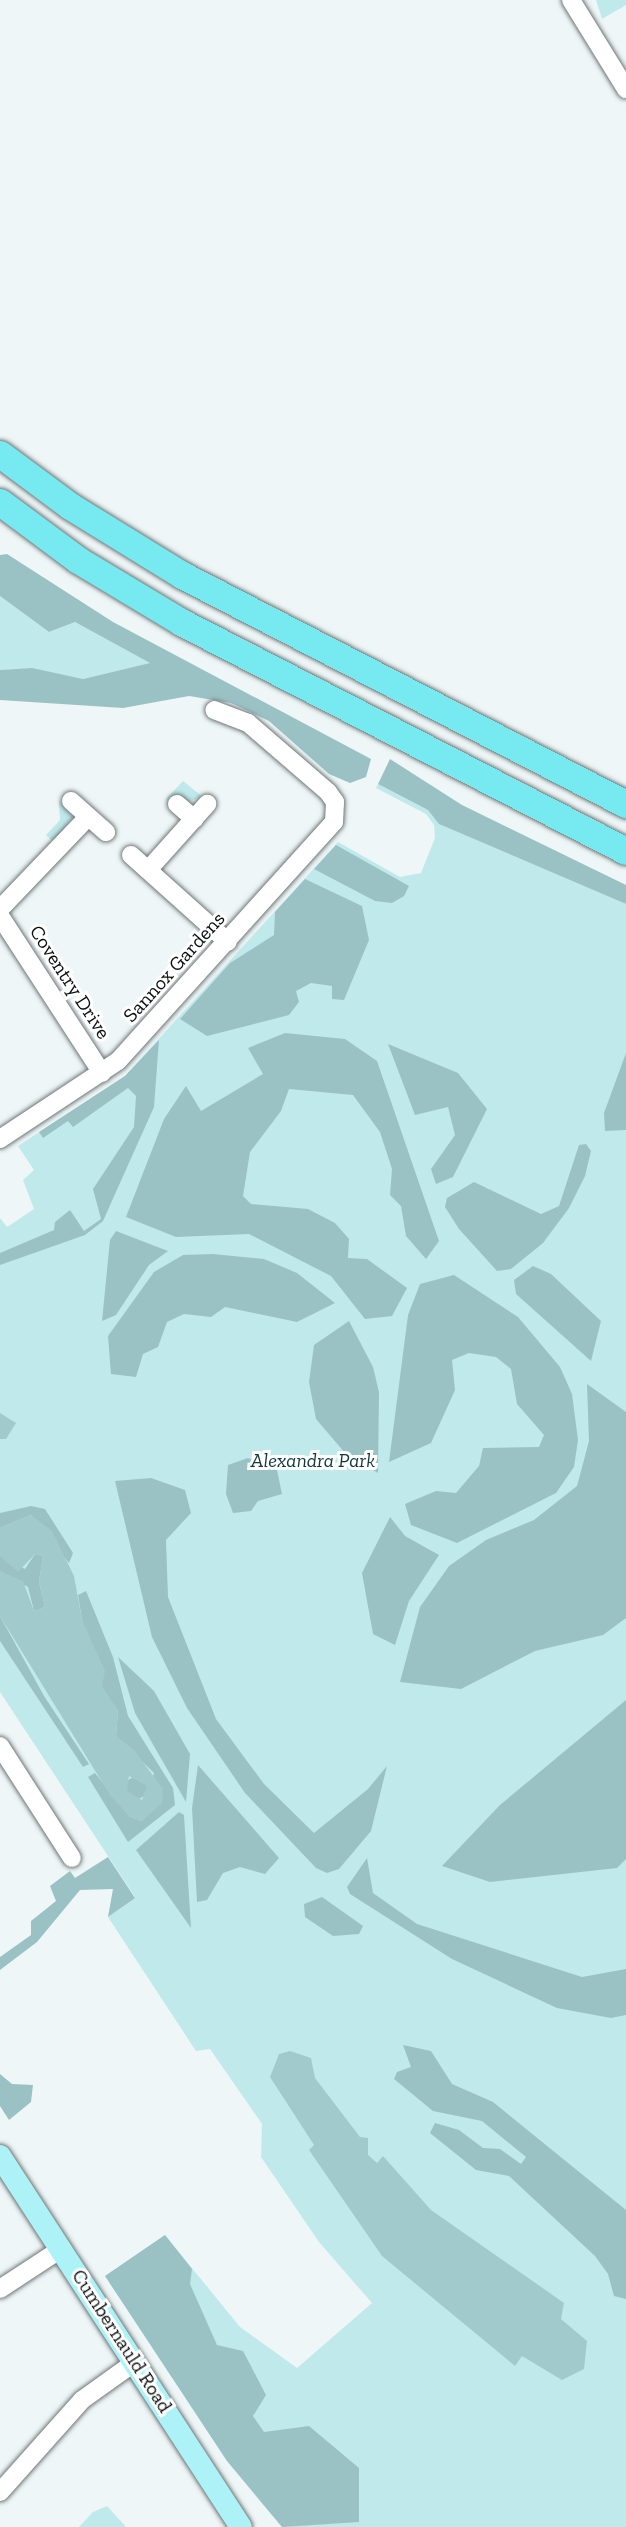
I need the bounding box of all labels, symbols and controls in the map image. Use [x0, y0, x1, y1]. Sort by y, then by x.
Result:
street label: Sannox Gardens [118, 907, 230, 1027]
street label: Coventry Drive [24, 920, 116, 1044]
park label: Alexandra Park [251, 1448, 375, 1472]
street label: Cumbernauld Road [67, 2265, 177, 2417]

